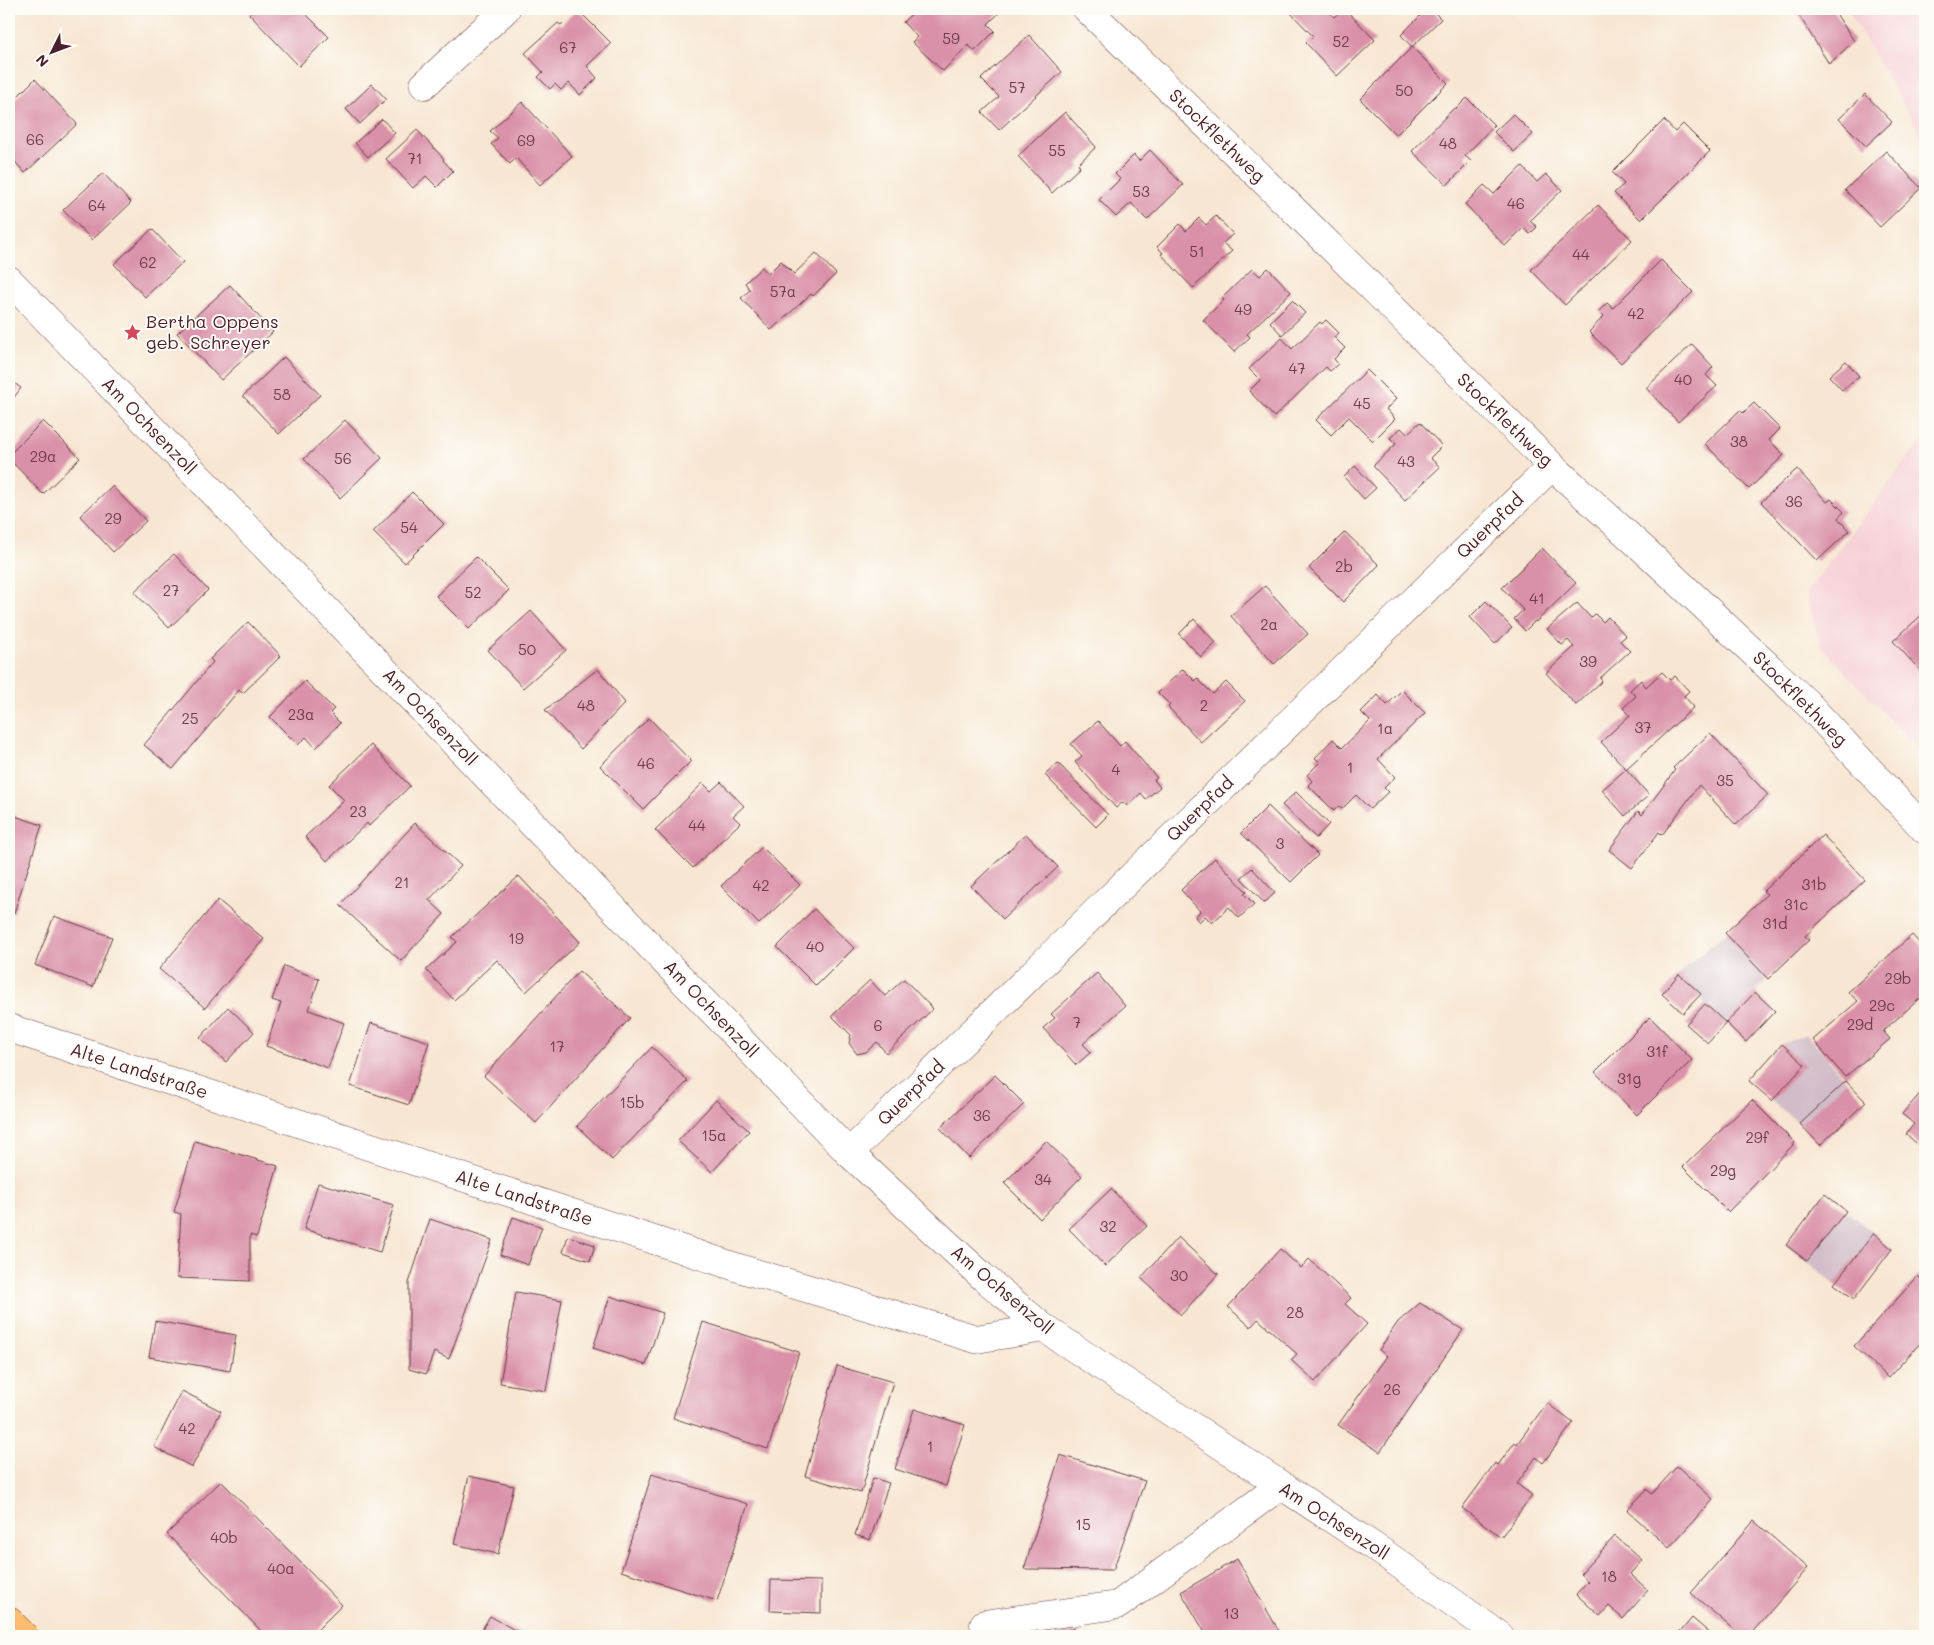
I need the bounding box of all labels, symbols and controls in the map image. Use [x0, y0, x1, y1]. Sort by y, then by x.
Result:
north arrow [28, 28, 78, 78]
house number: 59 [942, 28, 960, 48]
house number: 52 [1332, 31, 1350, 51]
house number: 67 [559, 37, 577, 57]
text: N [31, 51, 53, 71]
house number: 57 [1008, 77, 1026, 97]
house number: 50 [1395, 80, 1413, 100]
street label: Stockflethweg [1164, 83, 1271, 187]
house number: 66 [26, 129, 44, 149]
house number: 69 [517, 130, 535, 150]
house number: 48 [1439, 133, 1457, 153]
house number: 55 [1048, 140, 1066, 160]
house number: 71 [407, 148, 423, 168]
house number: 53 [1132, 181, 1150, 201]
house number: 46 [1507, 193, 1525, 213]
house number: 64 [88, 195, 106, 215]
house number: 51 [1189, 241, 1205, 261]
house number: 44 [1572, 244, 1590, 264]
house number: 62 [139, 252, 157, 272]
house number: 57a [770, 281, 796, 301]
house number: 49 [1234, 299, 1252, 319]
house number: 42 [1627, 303, 1645, 323]
place label: Bertha Oppens geb. Schreyer [146, 309, 279, 354]
place icon: Bertha Oppens geb. Schreyer [122, 322, 142, 342]
house number: 47 [1288, 358, 1306, 378]
street label: Stockflethweg [1452, 367, 1559, 471]
house number: 40 [1674, 369, 1692, 389]
street label: Am Ochsenzoll [97, 371, 203, 479]
house number: 58 [273, 384, 291, 404]
house number: 45 [1353, 393, 1371, 413]
house number: 38 [1730, 431, 1748, 451]
house number: 29a [30, 446, 56, 466]
house number: 56 [334, 448, 352, 468]
house number: 43 [1397, 451, 1415, 471]
street label: Querpfad [1450, 487, 1528, 563]
house number: 36 [1785, 491, 1803, 511]
house number: 29 [104, 508, 122, 528]
house number: 54 [400, 517, 418, 537]
house number: 2b [1335, 556, 1353, 576]
house number: 27 [163, 580, 179, 600]
house number: 52 [464, 582, 482, 602]
house number: 41 [1529, 588, 1545, 608]
house number: 2a [1260, 614, 1278, 634]
house number: 50 [518, 639, 536, 659]
street label: Stockflethweg [1748, 646, 1853, 751]
house number: 39 [1579, 651, 1597, 671]
street label: Am Ochsenzoll [378, 662, 484, 770]
house number: 48 [577, 695, 595, 715]
house number: 2 [1200, 695, 1208, 715]
house number: 23a [288, 704, 314, 724]
house number: 25 [181, 708, 199, 728]
house number: 37 [1634, 717, 1652, 737]
house number: 1a [1377, 718, 1393, 738]
house number: 46 [637, 753, 655, 773]
house number: 1 [1347, 757, 1353, 777]
house number: 4 [1112, 759, 1121, 779]
street label: Querpfad [1160, 770, 1238, 846]
house number: 35 [1716, 770, 1734, 790]
house number: 23 [349, 801, 367, 821]
house number: 44 [688, 815, 706, 835]
house number: 3 [1276, 833, 1285, 853]
house number: 21 [394, 872, 410, 892]
house number: 31b [1801, 874, 1827, 894]
house number: 42 [752, 875, 770, 895]
house number: 31c [1784, 894, 1808, 914]
house number: 31d [1762, 913, 1788, 933]
house number: 19 [508, 928, 524, 948]
house number: 40 [806, 936, 824, 956]
street label: Am Ochsenzoll [659, 954, 765, 1062]
house number: 29b [1885, 968, 1911, 988]
house number: 29c [1869, 995, 1895, 1015]
house number: 7 [1073, 1012, 1081, 1032]
house number: 29d [1847, 1014, 1873, 1034]
house number: 6 [873, 1015, 883, 1035]
street label: Alte Landstraße [67, 1036, 211, 1104]
house number: 17 [549, 1036, 565, 1056]
house number: 31f [1646, 1041, 1669, 1061]
street label: Querpfad [871, 1054, 949, 1130]
house number: 31g [1617, 1068, 1641, 1088]
house number: 15b [619, 1092, 645, 1112]
house number: 36 [973, 1105, 991, 1125]
house number: 15a [702, 1125, 726, 1145]
house number: 29f [1745, 1127, 1770, 1147]
house number: 29g [1710, 1160, 1736, 1180]
street label: Alte Landstraße [452, 1163, 596, 1231]
house number: 34 [1034, 1169, 1052, 1189]
house number: 32 [1099, 1216, 1117, 1236]
street label: Am Ochsenzoll [946, 1239, 1059, 1339]
house number: 30 [1170, 1265, 1188, 1285]
house number: 28 [1286, 1302, 1304, 1322]
house number: 26 [1383, 1379, 1401, 1399]
house number: 42 [178, 1418, 196, 1438]
house number: 1 [927, 1436, 933, 1456]
street label: Am Ochsenzoll [1275, 1475, 1394, 1565]
house number: 15 [1075, 1514, 1091, 1534]
house number: 40b [210, 1527, 238, 1547]
house number: 40a [267, 1558, 295, 1578]
house number: 18 [1601, 1566, 1617, 1586]
house number: 13 [1223, 1603, 1239, 1623]

